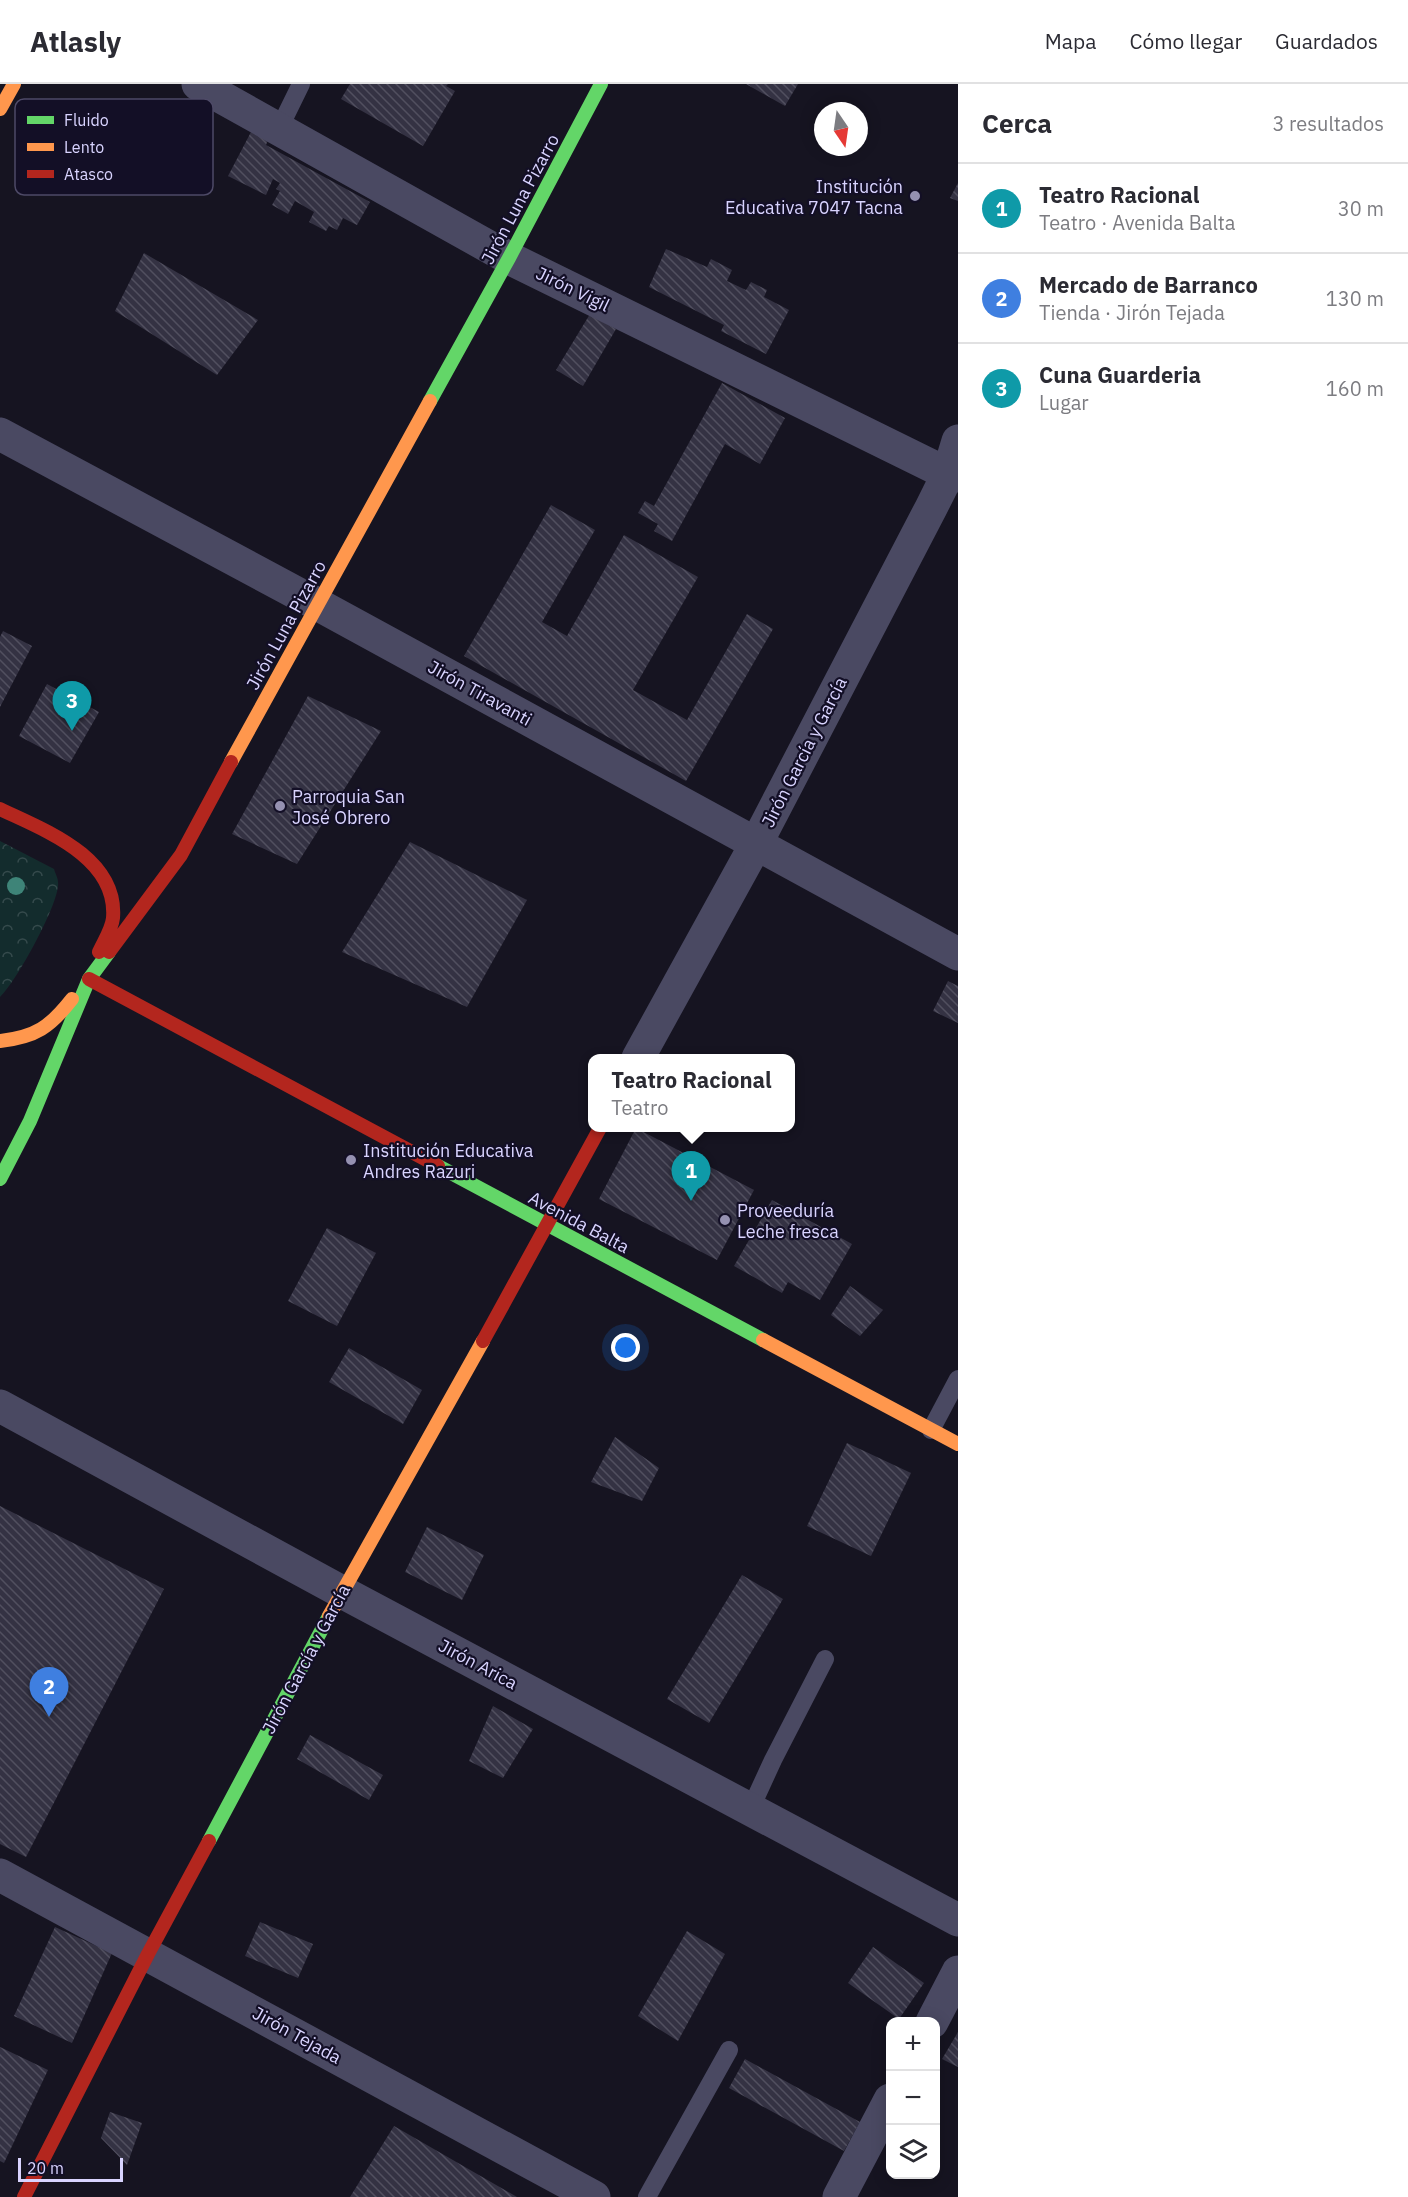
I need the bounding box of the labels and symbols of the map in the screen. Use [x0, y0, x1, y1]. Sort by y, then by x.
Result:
legend [15, 99, 213, 195]
north arrow [814, 102, 868, 156]
text: Fluido [64, 110, 109, 130]
street label: Jirón Luna Pizarro [476, 130, 564, 268]
text: Lento [64, 137, 104, 157]
text: Atasco [64, 164, 113, 184]
place label: Institución Educativa 7047 Tacna [725, 175, 903, 219]
marker: Institución Educativa 7047 Tacna [908, 189, 922, 203]
street label: Jirón Vigil [532, 261, 614, 317]
street label: Jirón Luna Pizarro [241, 556, 331, 694]
street label: Jirón Tiravanti [424, 655, 536, 731]
street label: Jirón García y García [756, 673, 852, 831]
pin: 3 [52, 682, 92, 731]
place label: Parroquia San José Obrero [292, 785, 405, 829]
marker: Parroquia San José Obrero [273, 799, 287, 813]
place label: Institución Educativa Andres Razuri [363, 1139, 534, 1183]
pin: 1 [672, 1152, 710, 1201]
marker: Institución Educativa Andres Razuri [344, 1153, 358, 1167]
street label: Avenida Balta [525, 1186, 634, 1258]
place label: Proveeduría Leche fresca [737, 1199, 839, 1243]
marker: Proveeduría Leche fresca [718, 1213, 732, 1227]
your location [611, 1333, 640, 1362]
street label: Jirón García y García [257, 1580, 355, 1738]
street label: Jirón Arica [435, 1634, 522, 1695]
pin: 2 [29, 1668, 68, 1717]
street label: Jirón Tejada [249, 2001, 346, 2069]
scale bar [18, 2155, 123, 2182]

